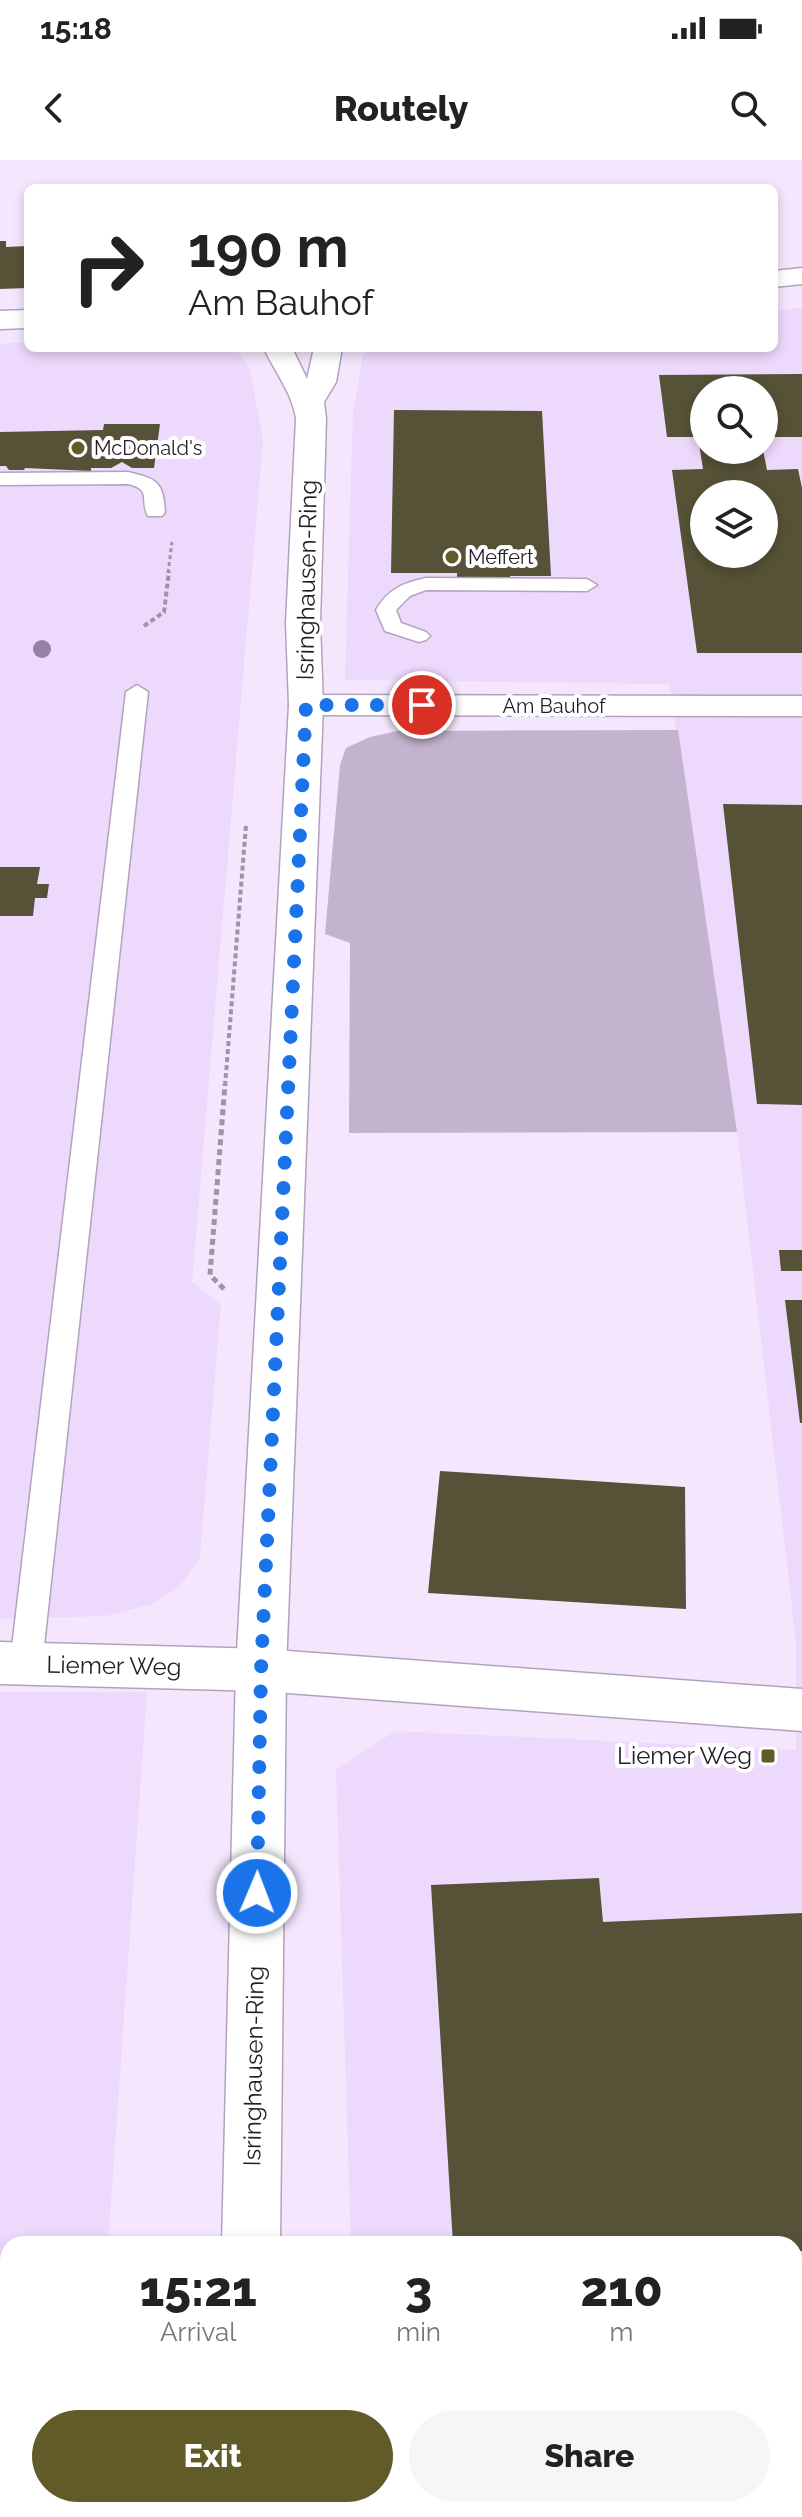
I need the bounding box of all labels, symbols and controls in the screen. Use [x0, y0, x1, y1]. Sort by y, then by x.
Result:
text: 15:18 [40, 11, 112, 46]
icon: back [32, 86, 76, 130]
icon: search [726, 86, 770, 130]
text: Routely [334, 87, 468, 129]
text: 190 m [188, 214, 349, 280]
icon: right [56, 216, 160, 320]
text: Am Bauhof [188, 281, 374, 323]
map controls [690, 376, 778, 568]
button: search [690, 376, 778, 464]
place label: McDonald's [94, 436, 202, 460]
marker: McDonald's [69, 439, 87, 457]
street label: Isringhausen-Ring [290, 479, 323, 681]
button: layers [690, 480, 778, 568]
place label: Meffert [468, 545, 534, 569]
marker: Meffert [443, 548, 461, 566]
pin [388, 671, 456, 739]
icon: arrive [400, 683, 444, 727]
street label: Am Bauhof [502, 694, 607, 718]
street label: Liemer Weg [46, 1650, 182, 1681]
place label: Liemer Weg [617, 1741, 752, 1770]
marker: Liemer Weg [759, 1747, 777, 1765]
position arrow [215, 1851, 299, 1935]
street label: Isringhausen-Ring [237, 1965, 270, 2167]
text: 15:21 [139, 2261, 257, 2317]
text: 3 [405, 2261, 432, 2317]
text: 210 [580, 2261, 663, 2317]
text: Arrival [160, 2317, 236, 2347]
text: min [396, 2317, 441, 2347]
text: m [610, 2317, 633, 2347]
button: Exit [32, 2410, 393, 2502]
button: Share [409, 2410, 770, 2502]

